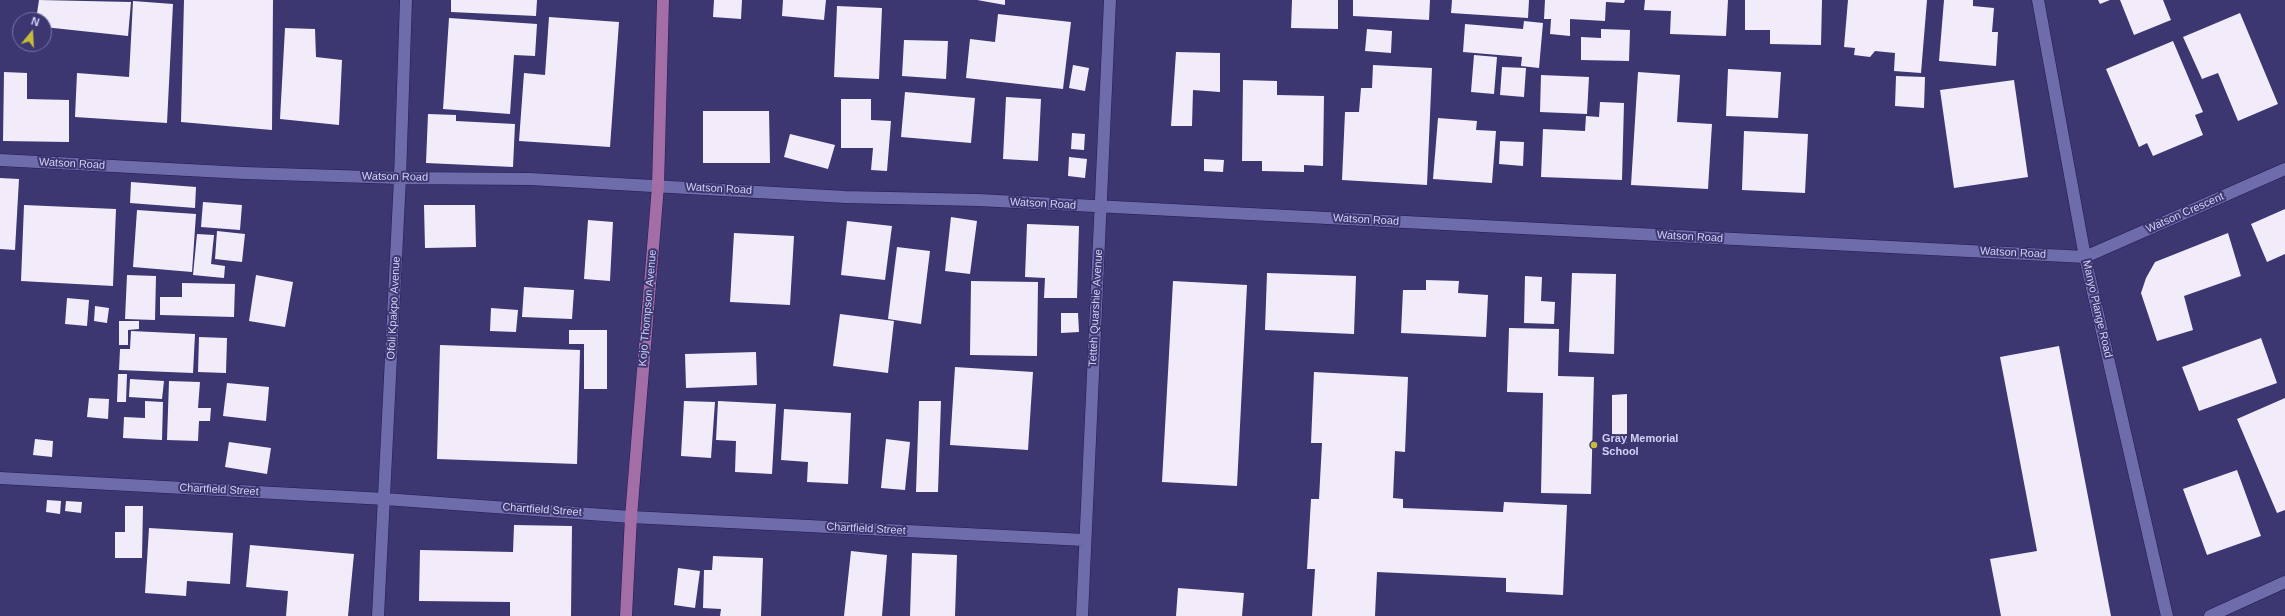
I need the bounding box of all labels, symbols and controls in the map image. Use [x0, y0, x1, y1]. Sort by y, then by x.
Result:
north arrow [12, 12, 52, 52]
text: N [30, 15, 41, 28]
street label: Watson Road [39, 156, 105, 172]
street label: Watson Road [362, 170, 428, 184]
street label: Watson Road [686, 181, 752, 197]
street label: Watson Crescent [2144, 190, 2226, 236]
street label: Watson Road [1010, 196, 1076, 212]
street label: Watson Road [1333, 212, 1399, 228]
street label: Watson Road [1657, 229, 1723, 245]
street label: Watson Road [1980, 245, 2046, 261]
street label: Kojo Thompson Avenue [636, 249, 660, 367]
street label: Tetteh Quarshie Avenue [1086, 249, 1106, 367]
street label: Ofoli Kpakpo Avenue [385, 256, 403, 360]
street label: Manyo Plange Road [2079, 259, 2115, 359]
place label: Gray Memorial School [1602, 432, 1678, 458]
marker: Gray Memorial School [1589, 440, 1599, 450]
street label: Chartfield Street [179, 481, 259, 499]
street label: Chartfield Street [502, 501, 582, 519]
street label: Chartfield Street [826, 520, 906, 538]

